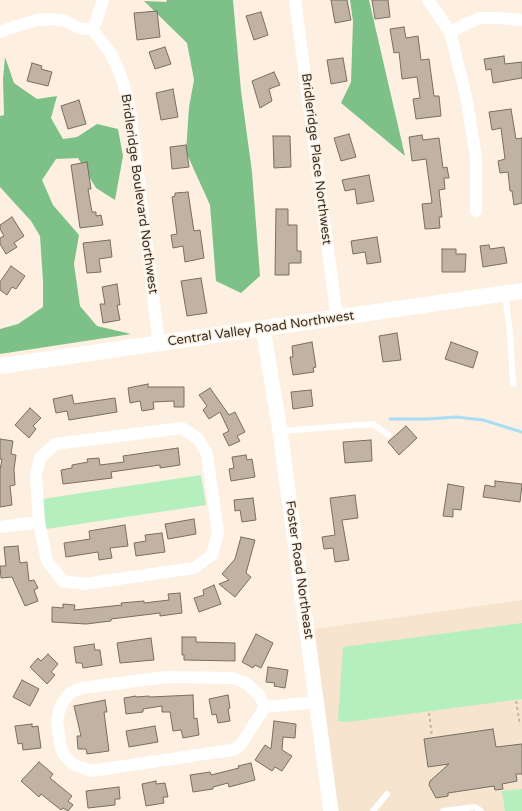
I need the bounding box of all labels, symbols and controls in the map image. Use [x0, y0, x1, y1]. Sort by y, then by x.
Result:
street label: Bridleridge Place Northwest [298, 72, 334, 246]
street label: Bridleridge Boulevard Northwest [117, 93, 161, 295]
street label: Central Valley Road Northwest [167, 308, 355, 350]
street label: Foster Road Northeast [282, 500, 316, 640]

